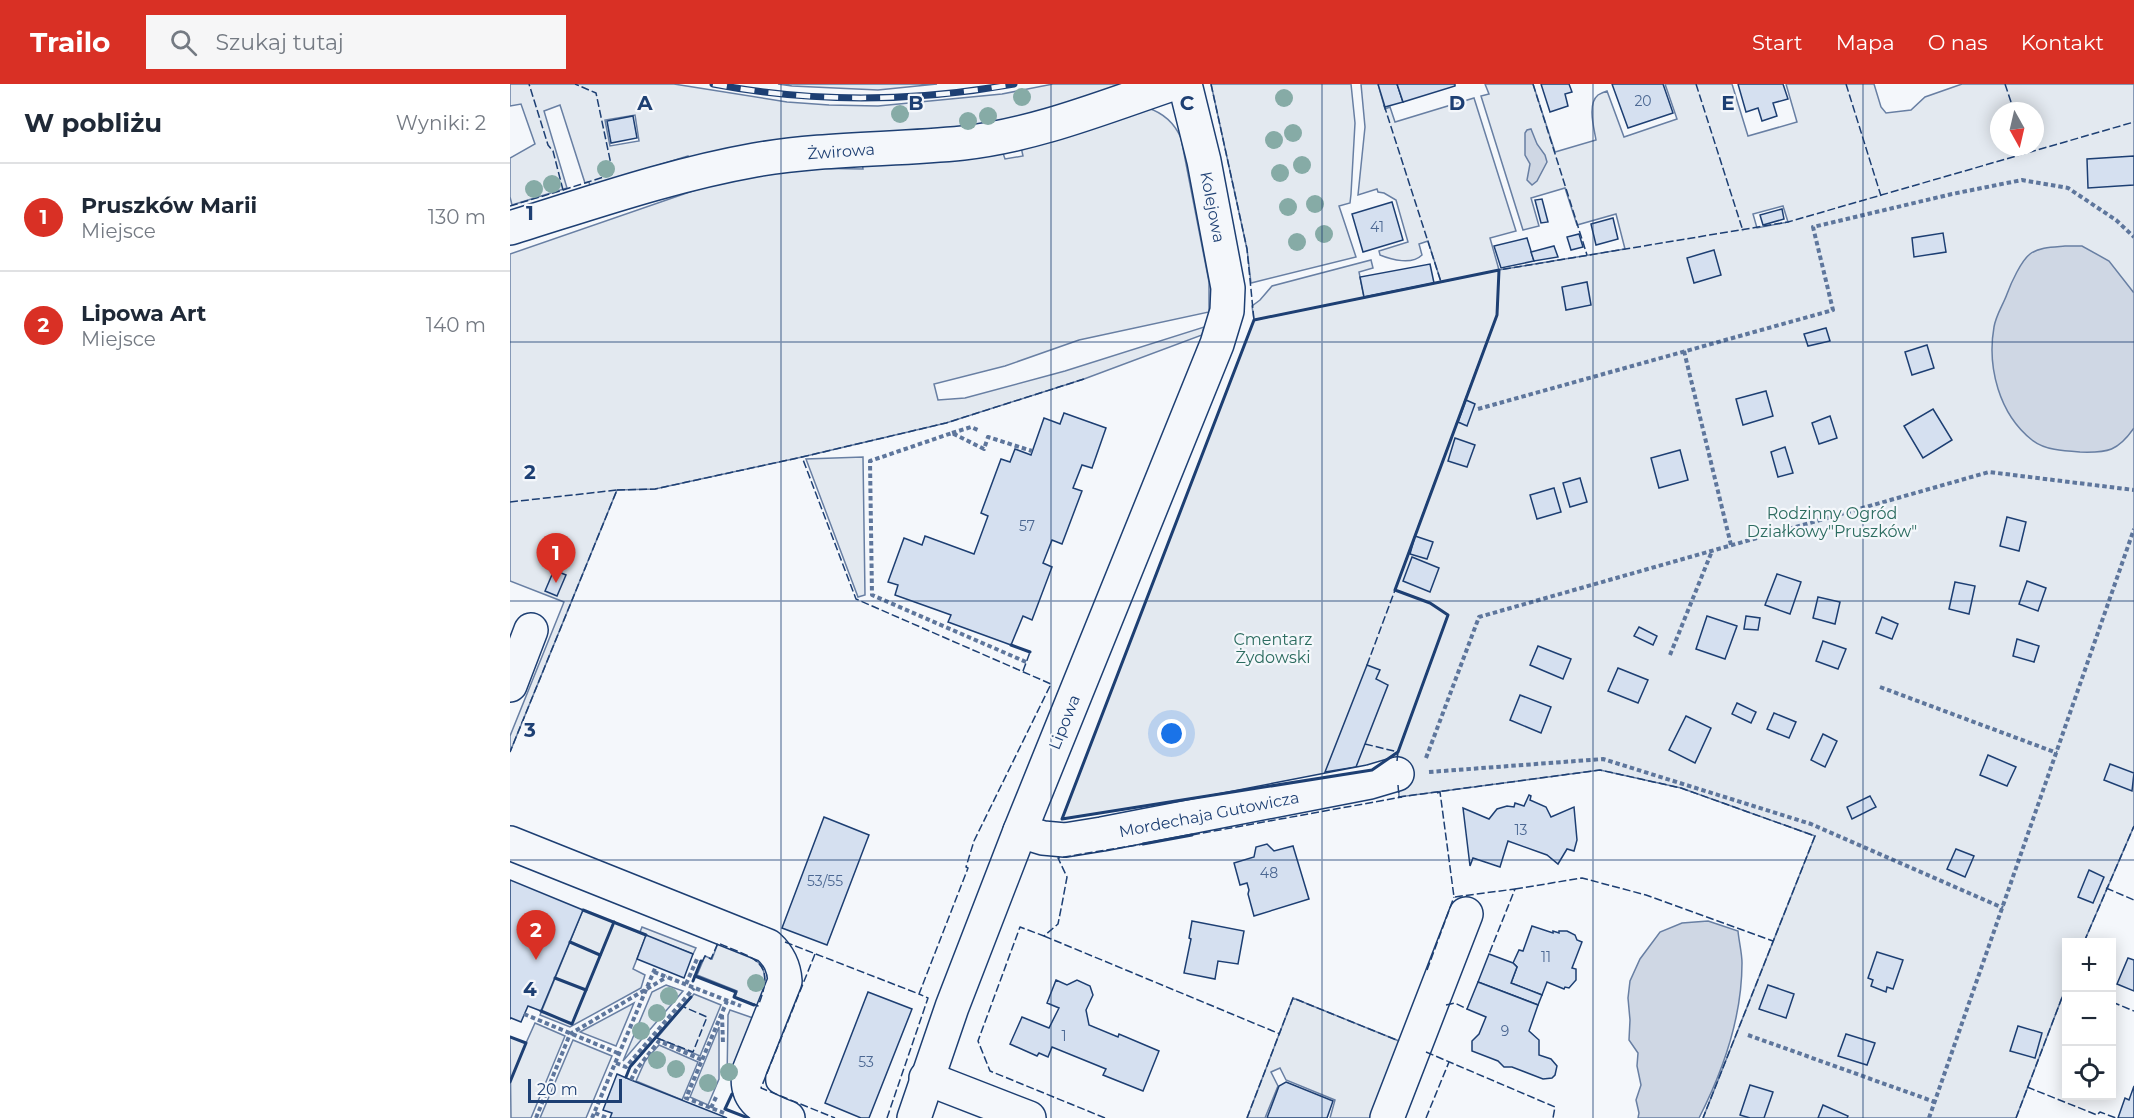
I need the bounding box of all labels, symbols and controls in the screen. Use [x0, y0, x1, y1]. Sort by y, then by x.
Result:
search box [146, 15, 566, 69]
text: Trailo [30, 25, 110, 59]
icon: search [167, 26, 200, 59]
text: Szukaj tutaj [215, 29, 344, 56]
text: Start [1752, 30, 1803, 55]
text: Mapa [1836, 30, 1895, 55]
text: O nas [1928, 30, 1988, 55]
text: Kontakt [2021, 30, 2104, 55]
text: A [636, 91, 653, 115]
text: B [908, 91, 924, 115]
text: C [1180, 91, 1195, 115]
text: D [1449, 91, 1465, 115]
text: E [1721, 91, 1735, 115]
house number: 20 [1634, 92, 1652, 110]
north arrow [1990, 102, 2044, 156]
text: W pobliżu [24, 107, 162, 139]
text: Wyniki: 2 [396, 111, 486, 135]
street label: Żwirowa [807, 140, 875, 163]
street label: Kolejowa [1196, 170, 1229, 244]
text: Pruszków Marii [81, 192, 257, 219]
text: 1 [526, 201, 534, 225]
text: 1 [40, 205, 47, 229]
text: 130 m [428, 205, 486, 229]
house number: 41 [1370, 218, 1384, 236]
text: Miejsce [81, 219, 156, 243]
text: Lipowa Art [81, 300, 206, 327]
text: 2 [38, 313, 49, 337]
text: 140 m [426, 313, 486, 337]
text: Miejsce [81, 327, 156, 351]
text: 2 [524, 460, 536, 484]
park label: Rodzinny Ogród Działkowy"Pruszków" [1747, 504, 1917, 541]
house number: 57 [1019, 517, 1035, 535]
pin: 1 [536, 534, 576, 583]
park label: Cmentarz Żydowski [1233, 630, 1313, 667]
street label: Lipowa [1045, 692, 1084, 752]
text: 3 [523, 718, 536, 742]
your location [1157, 719, 1186, 748]
street label: Mordechaja Gutowicza [1117, 788, 1301, 841]
house number: 13 [1515, 821, 1528, 839]
house number: 48 [1260, 864, 1278, 882]
house number: 53/55 [807, 872, 843, 890]
pin: 2 [516, 910, 556, 960]
map controls [2062, 938, 2116, 1100]
button: + [2062, 938, 2116, 992]
house number: 11 [1541, 948, 1551, 966]
text: 4 [523, 977, 537, 1001]
button: − [2062, 992, 2116, 1046]
house number: 9 [1501, 1022, 1509, 1040]
house number: 1 [1061, 1027, 1067, 1045]
button: locate [2062, 1046, 2116, 1100]
house number: 53 [858, 1053, 874, 1071]
scale bar [528, 1076, 622, 1104]
text: 20 m [537, 1080, 578, 1099]

